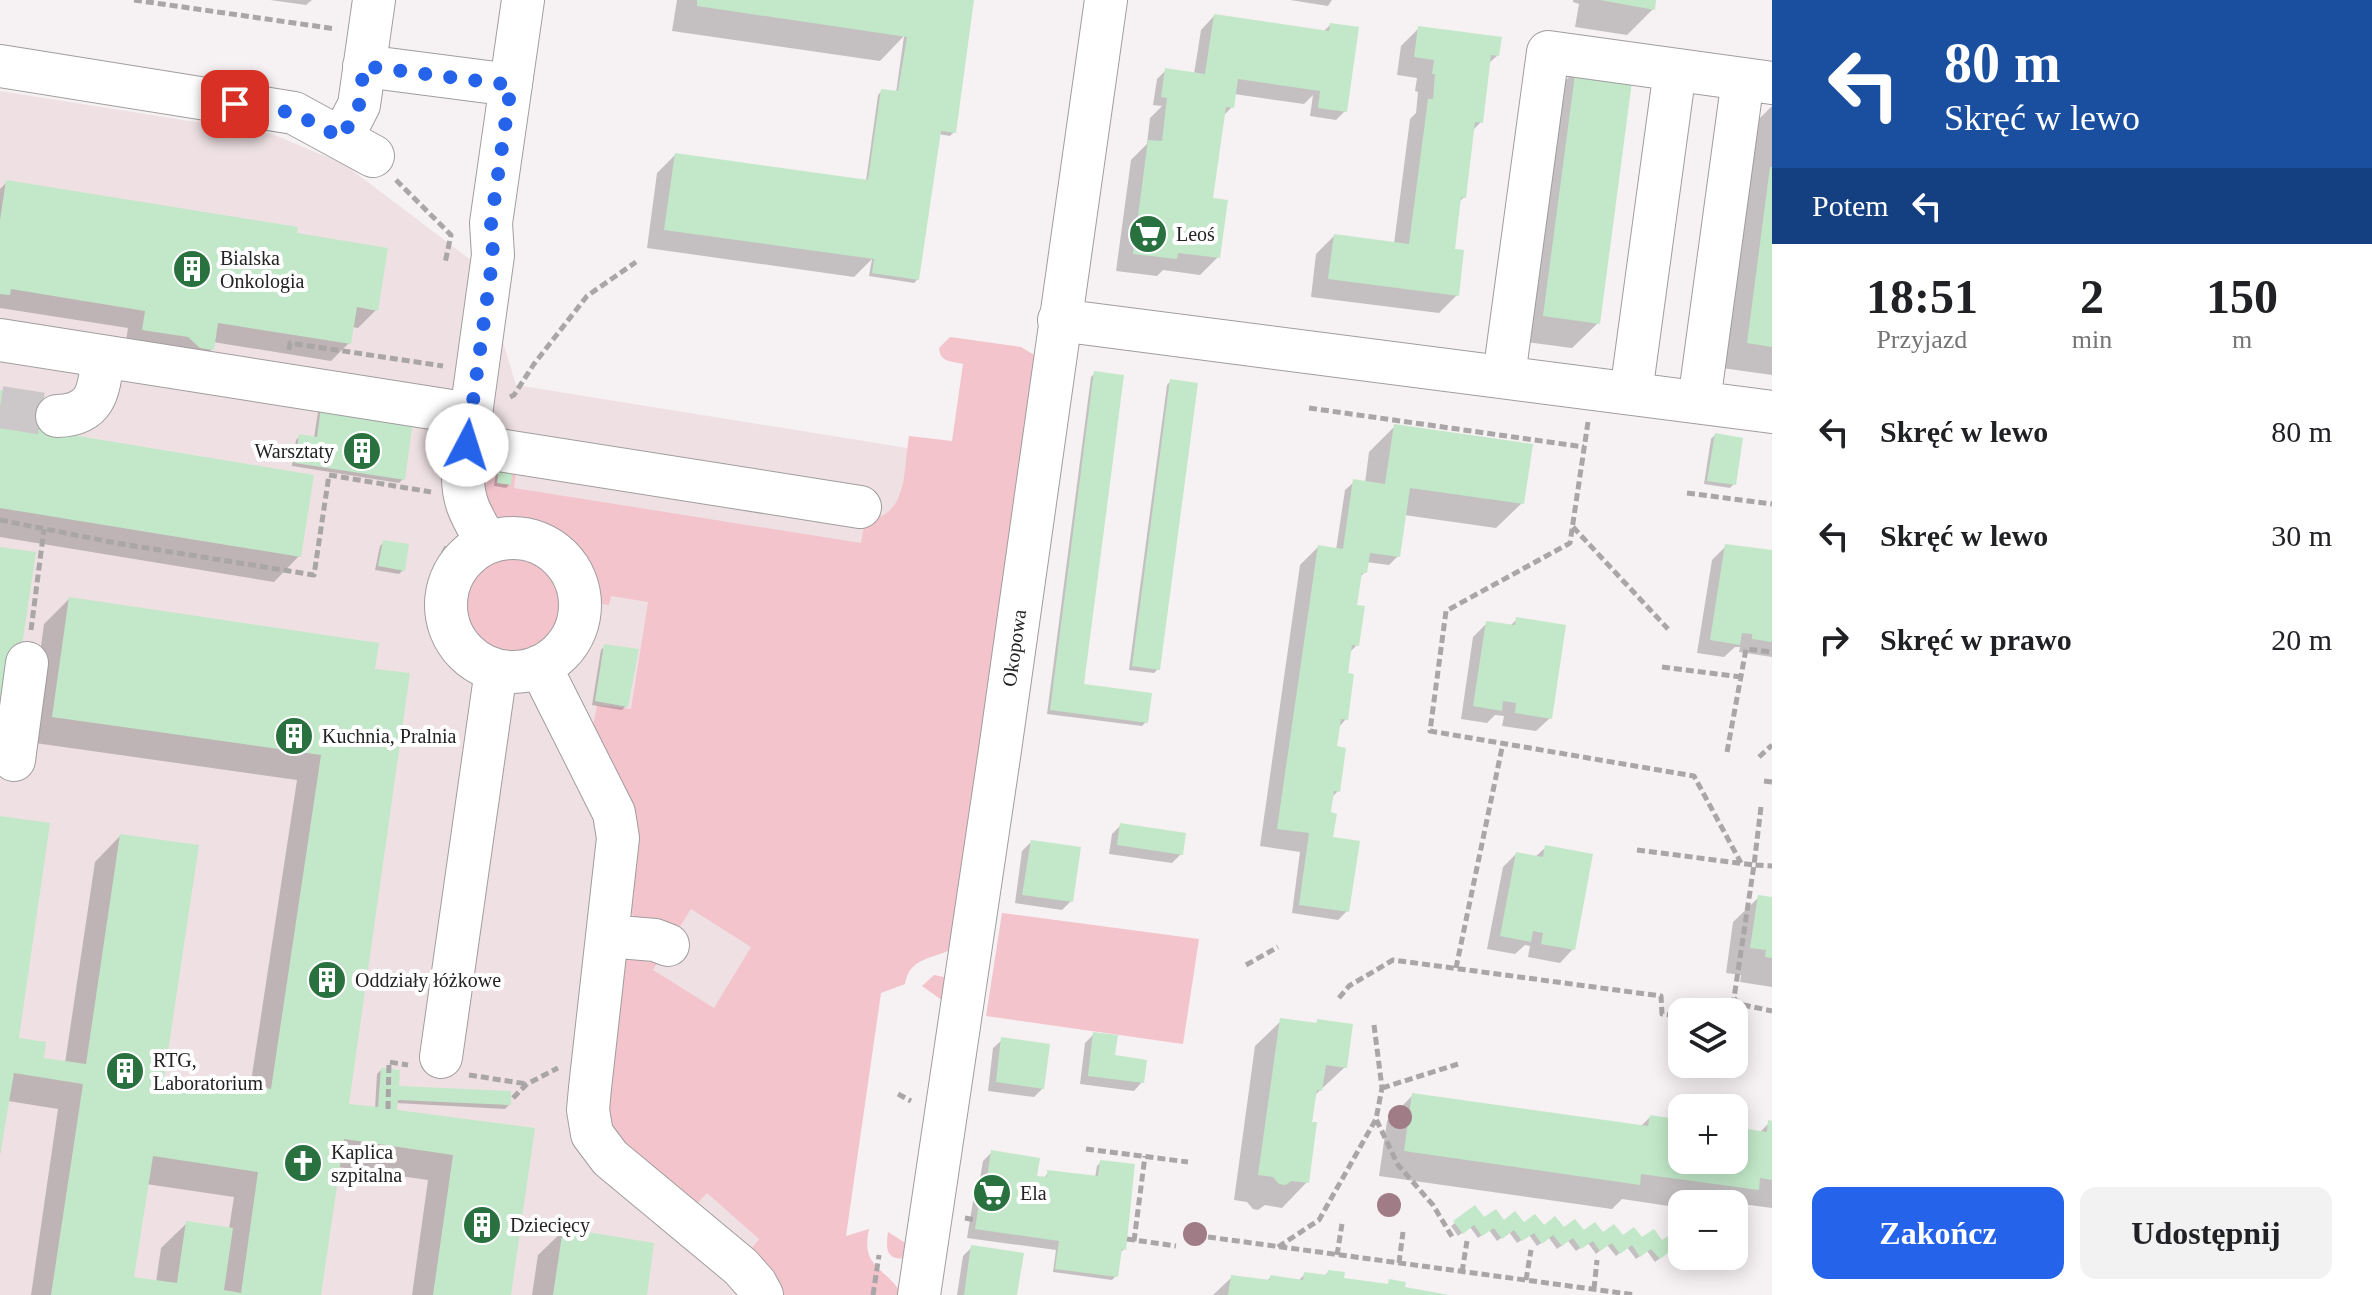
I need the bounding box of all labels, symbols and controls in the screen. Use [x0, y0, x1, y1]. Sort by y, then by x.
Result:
icon: left [1812, 32, 1916, 136]
text: 80 m [1944, 32, 2061, 94]
pin [201, 70, 269, 138]
icon: arrive [213, 82, 257, 126]
text: Skręć w lewo [1944, 98, 2140, 138]
icon: left [1905, 184, 1949, 228]
text: Potem [1812, 189, 1889, 222]
supermarket icon: Leoś [1127, 213, 1169, 255]
place label: Leoś [1176, 223, 1215, 245]
place label: Bialska Onkologia [220, 247, 305, 293]
building icon: Bialska Onkologia [171, 248, 213, 290]
text: 18:51 [1866, 270, 1978, 323]
text: 2 [2080, 270, 2104, 323]
text: 150 [2206, 270, 2278, 323]
text: Przyjazd [1876, 325, 1967, 354]
text: min [2072, 325, 2112, 354]
text: m [2232, 325, 2252, 354]
position arrow [425, 403, 509, 487]
icon: left [1812, 410, 1856, 454]
text: Skręć w lewo [1880, 415, 2048, 448]
text: 80 m [2271, 415, 2332, 448]
building icon: Warsztaty [341, 430, 383, 472]
place label: Warsztaty [255, 440, 334, 463]
icon: left [1812, 514, 1856, 558]
text: Skręć w lewo [1880, 519, 2048, 552]
text: 30 m [2271, 519, 2332, 552]
street label: Okopowa [998, 608, 1031, 688]
icon: right [1812, 618, 1856, 662]
text: Skręć w prawo [1880, 623, 2072, 656]
text: 20 m [2271, 623, 2332, 656]
building icon: Kuchnia, Pralnia [273, 715, 315, 757]
place label: Kuchnia, Pralnia [322, 725, 457, 747]
building icon: Oddziały łóżkowe [306, 959, 348, 1001]
place label: Oddziały łóżkowe [355, 969, 501, 992]
map controls [1668, 998, 1748, 1270]
button: layers [1668, 998, 1748, 1078]
place label: RTG, Laboratorium [153, 1049, 263, 1094]
building icon: RTG, Laboratorium [104, 1050, 146, 1092]
button: + [1668, 1094, 1748, 1174]
place label: Kaplica szpitalna [331, 1141, 402, 1187]
church icon: Kaplica szpitalna [282, 1142, 324, 1184]
supermarket icon: Ela [971, 1172, 1013, 1214]
place label: Ela [1020, 1182, 1047, 1204]
button: Zakończ [1812, 1187, 2064, 1279]
button: Udostępnij [2080, 1187, 2332, 1279]
button: − [1668, 1190, 1748, 1270]
building icon: Dziecięcy [461, 1204, 503, 1246]
place label: Dziecięcy [510, 1214, 590, 1237]

